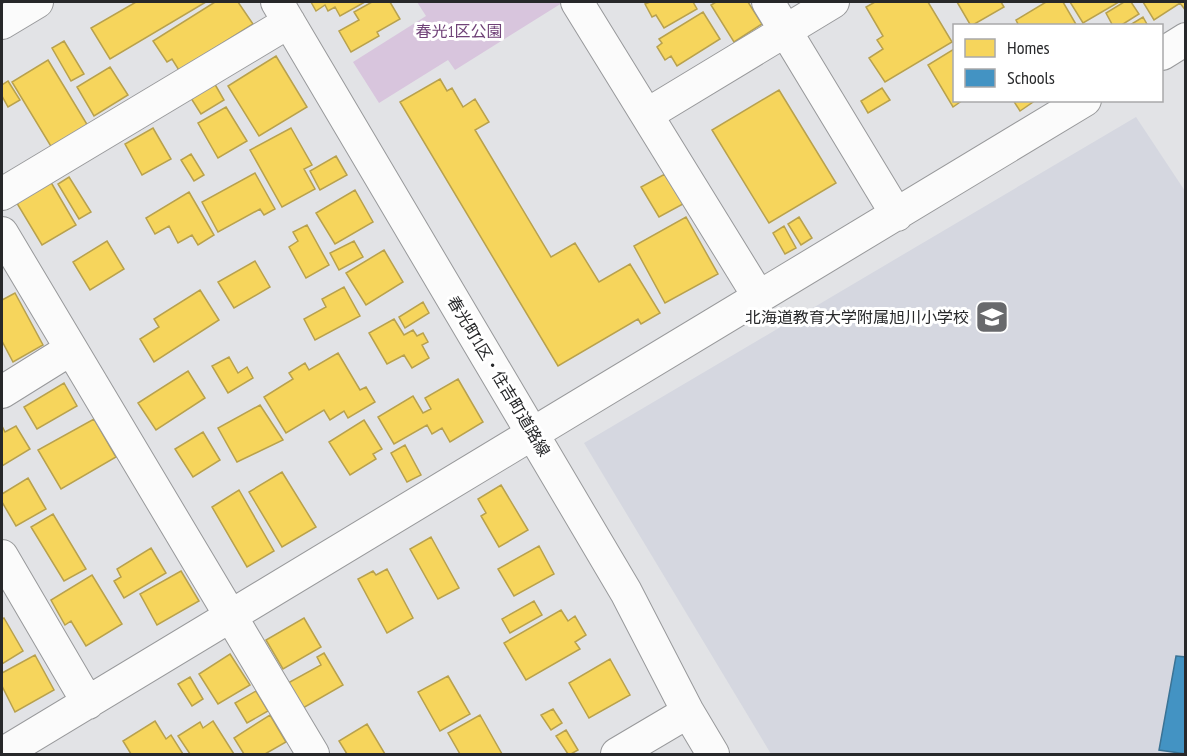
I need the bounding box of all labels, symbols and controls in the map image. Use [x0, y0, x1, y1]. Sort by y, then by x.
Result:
park label: 春光1区公園 [415, 21, 503, 41]
legend [953, 24, 1163, 102]
text: Homes [1007, 36, 1050, 59]
text: Schools [1007, 66, 1055, 89]
street label: 春光町1区・住吉町道路線 [443, 292, 555, 460]
school or university icon: 北海道教育大学附属旭川小学校 [974, 299, 1010, 335]
place label: 北海道教育大学附属旭川小学校 [745, 307, 969, 327]

